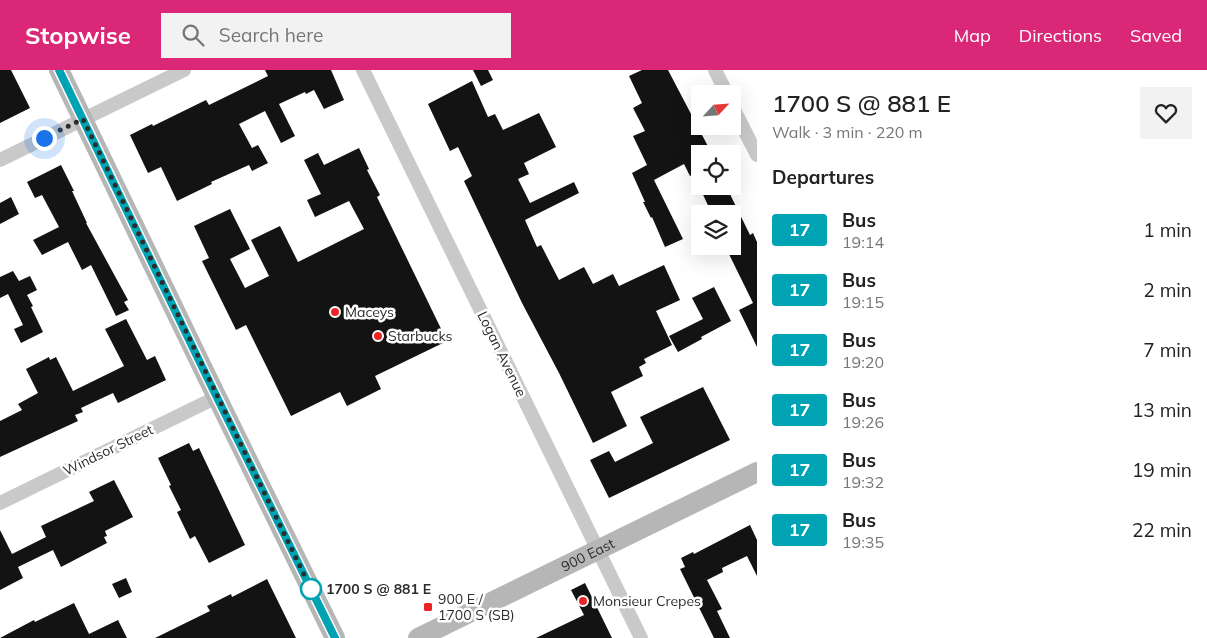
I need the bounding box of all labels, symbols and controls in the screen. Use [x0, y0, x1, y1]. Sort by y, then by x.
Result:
search box [161, 13, 511, 58]
text: Stopwise [25, 20, 131, 50]
icon: search [179, 21, 207, 49]
text: Search here [219, 23, 323, 47]
text: Map [954, 24, 991, 47]
text: Directions [1019, 24, 1102, 47]
text: Saved [1130, 24, 1182, 47]
north arrow [691, 85, 741, 135]
map controls [691, 85, 741, 255]
button: heart [1140, 87, 1192, 139]
text: 1700 S @ 881 E [772, 88, 951, 118]
text: Walk · 3 min · 220 m [772, 122, 923, 142]
your location [32, 126, 57, 151]
button: locate [691, 145, 741, 195]
text: Departures [772, 165, 874, 189]
button: layers [691, 205, 741, 255]
text: Bus [842, 208, 876, 232]
text: 17 [789, 218, 810, 241]
text: 1 min [1143, 218, 1192, 242]
text: 19:14 [842, 232, 884, 252]
text: Bus [842, 268, 876, 292]
text: 17 [789, 278, 810, 301]
text: 2 min [1143, 278, 1192, 302]
text: 19:15 [842, 292, 884, 312]
place label: Maceys [345, 303, 394, 321]
marker: Maceys [329, 306, 341, 318]
street label: Logan Avenue [474, 308, 530, 400]
place label: Starbucks [388, 327, 453, 345]
text: Bus [842, 328, 876, 352]
marker: Starbucks [372, 330, 384, 342]
text: 17 [789, 338, 810, 361]
text: 7 min [1143, 338, 1192, 362]
text: 19:20 [842, 352, 884, 372]
text: Bus [842, 388, 876, 412]
text: 17 [789, 398, 810, 421]
text: 13 min [1132, 398, 1192, 422]
text: 19:26 [842, 412, 884, 432]
street label: Windsor Street [60, 420, 156, 480]
text: Bus [842, 448, 876, 472]
text: 17 [789, 458, 810, 481]
text: 19 min [1132, 458, 1192, 482]
text: 19:32 [842, 472, 884, 492]
text: Bus [842, 508, 876, 532]
text: 17 [789, 518, 810, 541]
text: 22 min [1132, 518, 1192, 542]
text: 19:35 [842, 532, 884, 552]
street label: 900 East [558, 534, 617, 576]
marker: 1700 S @ 881 E [300, 578, 322, 600]
place label: 1700 S @ 881 E [326, 580, 431, 598]
place label: 900 E / 1700 S (SB) [438, 590, 515, 624]
place label: Monsieur Crepes [593, 592, 701, 610]
marker: Monsieur Crepes [577, 595, 589, 607]
marker: 900 E / 1700 S (SB) [422, 601, 434, 613]

